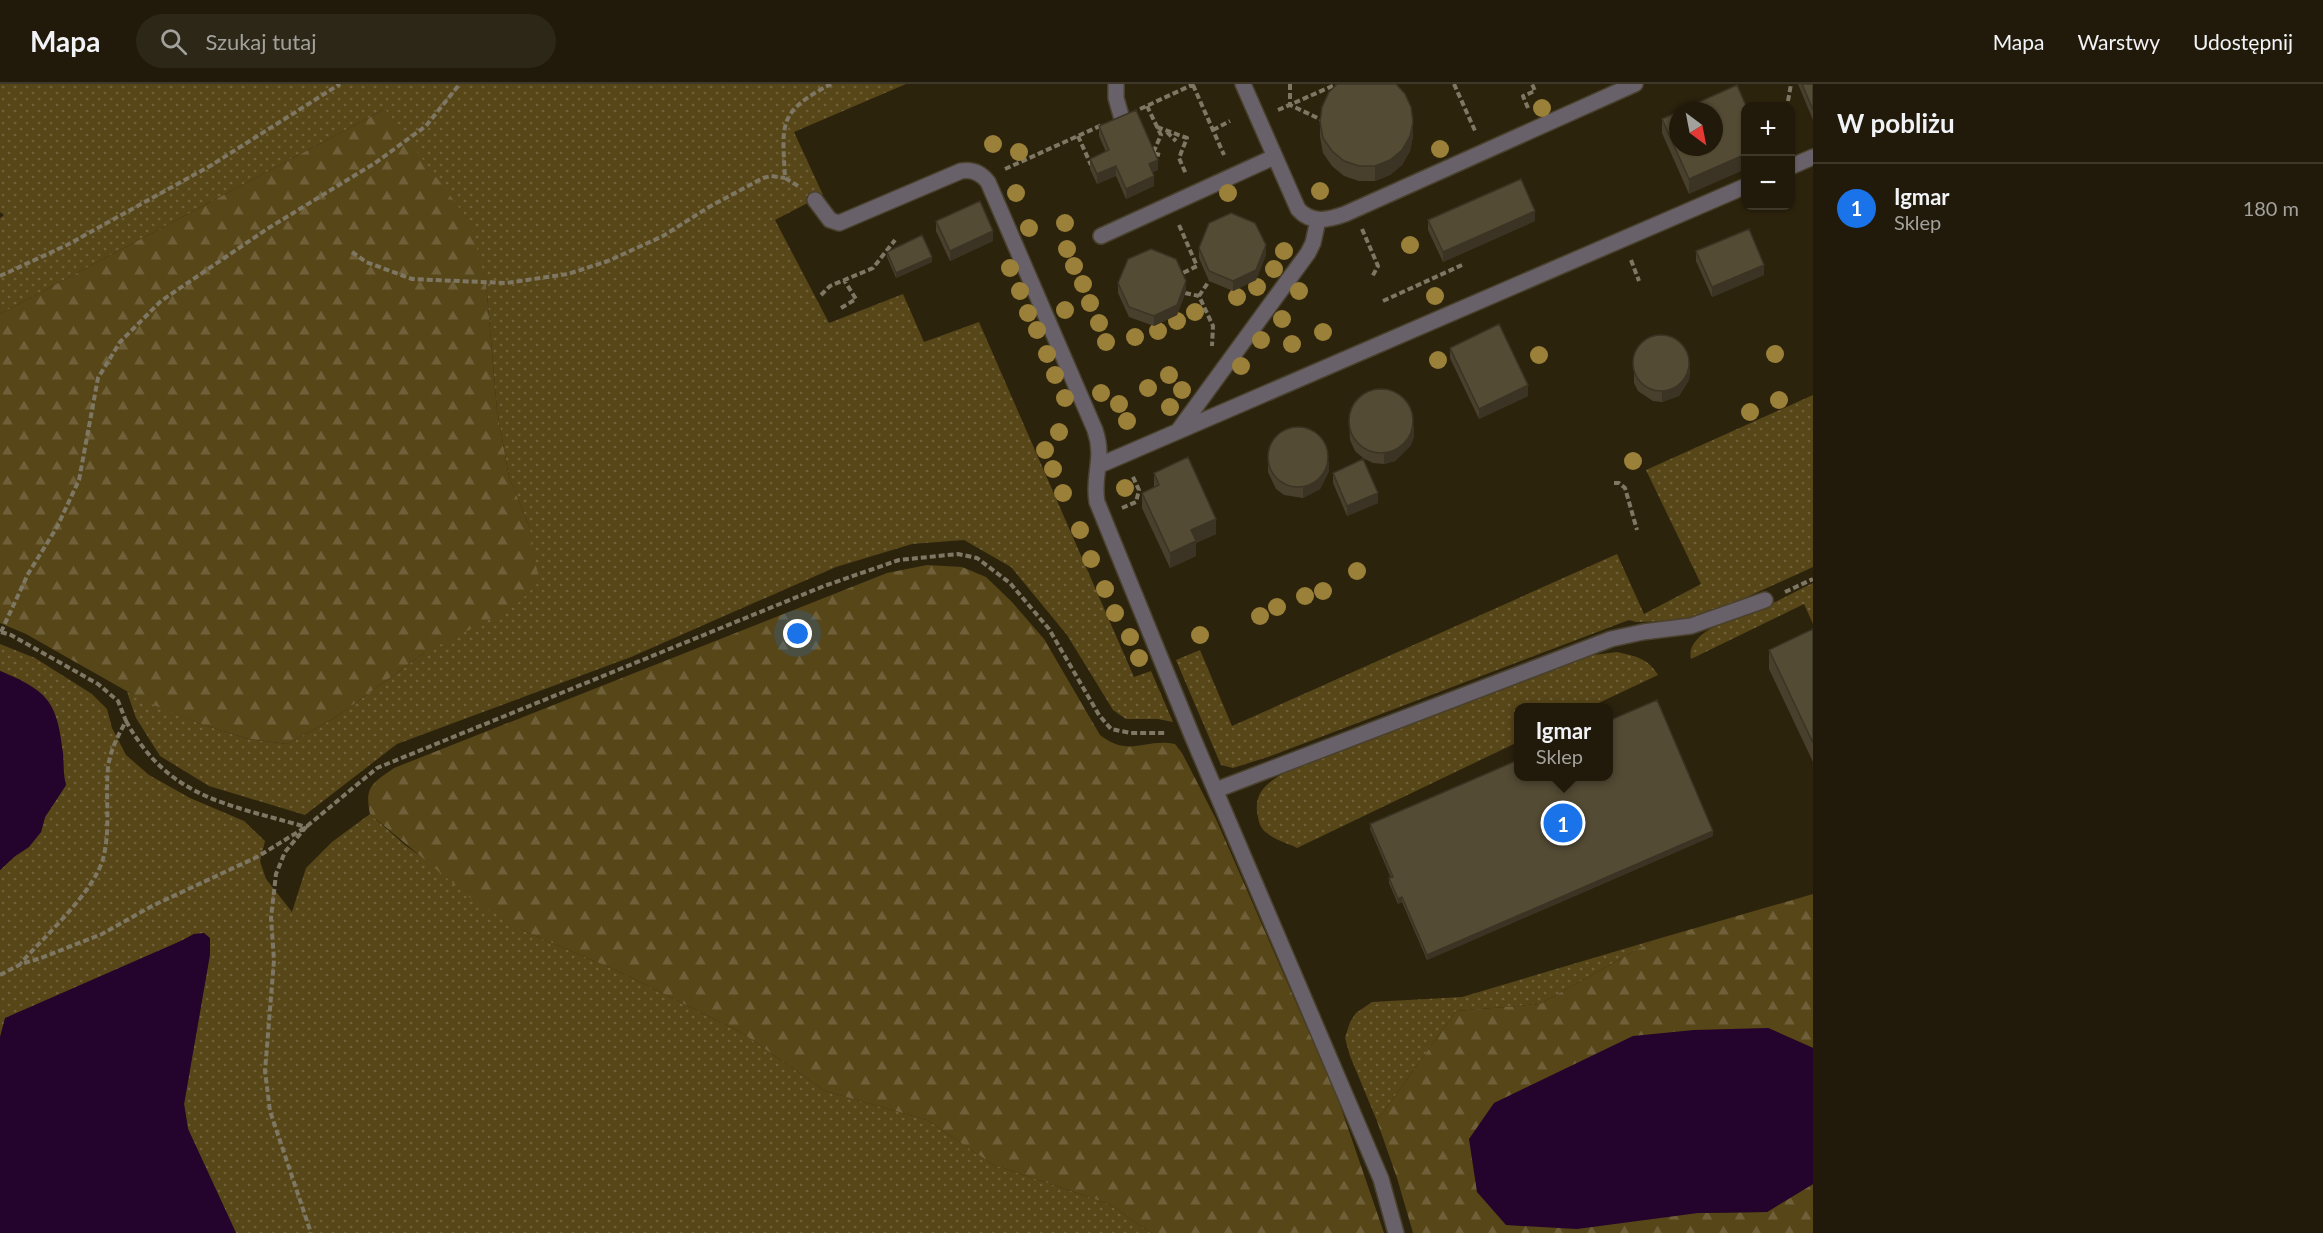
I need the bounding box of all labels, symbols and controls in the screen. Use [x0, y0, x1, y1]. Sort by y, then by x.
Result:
search box [136, 14, 556, 68]
text: Mapa [30, 24, 100, 58]
icon: search [157, 25, 190, 58]
text: Szukaj tutaj [205, 28, 316, 55]
text: Mapa [1993, 29, 2045, 54]
text: Warstwy [2078, 29, 2160, 54]
text: Udostępnij [2193, 29, 2293, 54]
north arrow [1669, 102, 1723, 156]
map controls [1741, 102, 1795, 210]
button: + [1741, 102, 1795, 156]
text: W pobliżu [1837, 107, 1955, 139]
button: − [1741, 156, 1795, 210]
text: Igmar [1894, 183, 1950, 210]
text: 1 [1851, 196, 1862, 220]
text: 180 m [2243, 196, 2299, 220]
text: Sklep [1894, 210, 1941, 234]
your location [783, 619, 812, 648]
popup [1514, 703, 1613, 781]
text: Igmar [1536, 717, 1591, 744]
text: Sklep [1536, 744, 1583, 768]
pin: 1 [1544, 800, 1582, 846]

